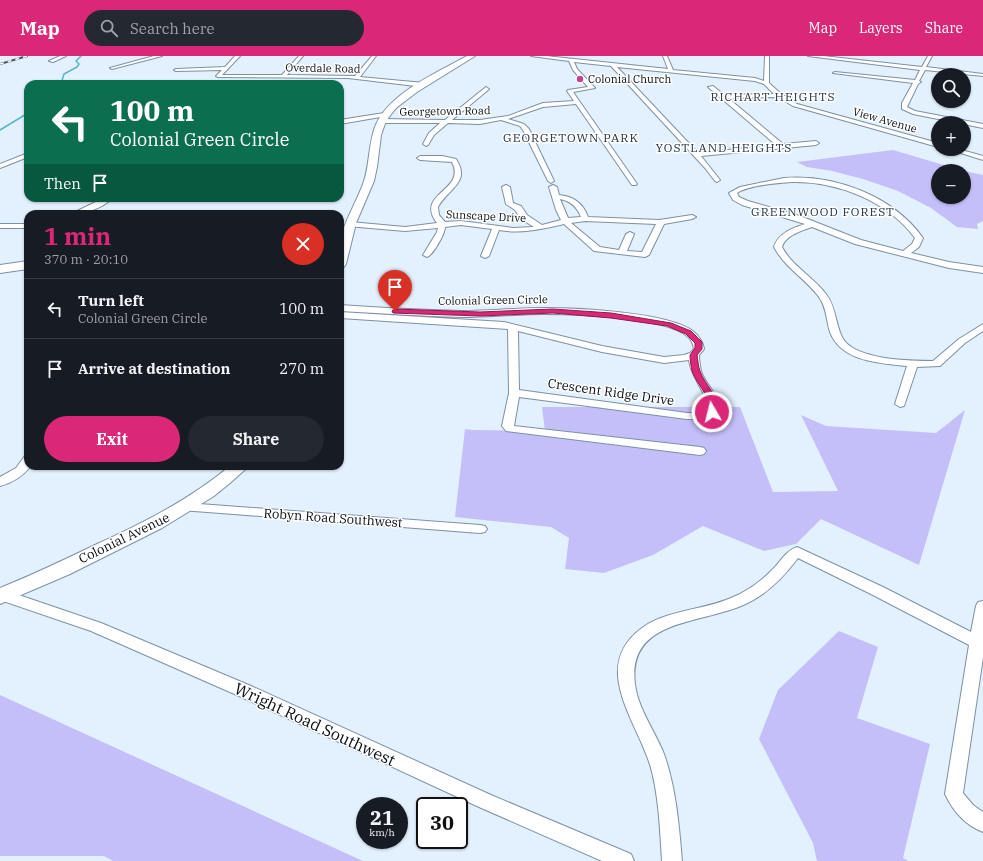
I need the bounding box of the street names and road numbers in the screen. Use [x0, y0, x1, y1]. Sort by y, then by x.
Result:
street label: Overdale Road [285, 60, 361, 76]
street label: Georgetown Road [399, 103, 491, 119]
street label: View Avenue [851, 104, 919, 136]
street label: Sunscape Drive [445, 207, 527, 225]
street label: Colonial Green Circle [438, 292, 548, 308]
street label: Crescent Ridge Drive [547, 375, 675, 409]
street label: Robyn Road Southwest [263, 505, 403, 531]
street label: Colonial Avenue [76, 509, 172, 567]
street label: Wright Road Southwest [231, 678, 399, 770]

